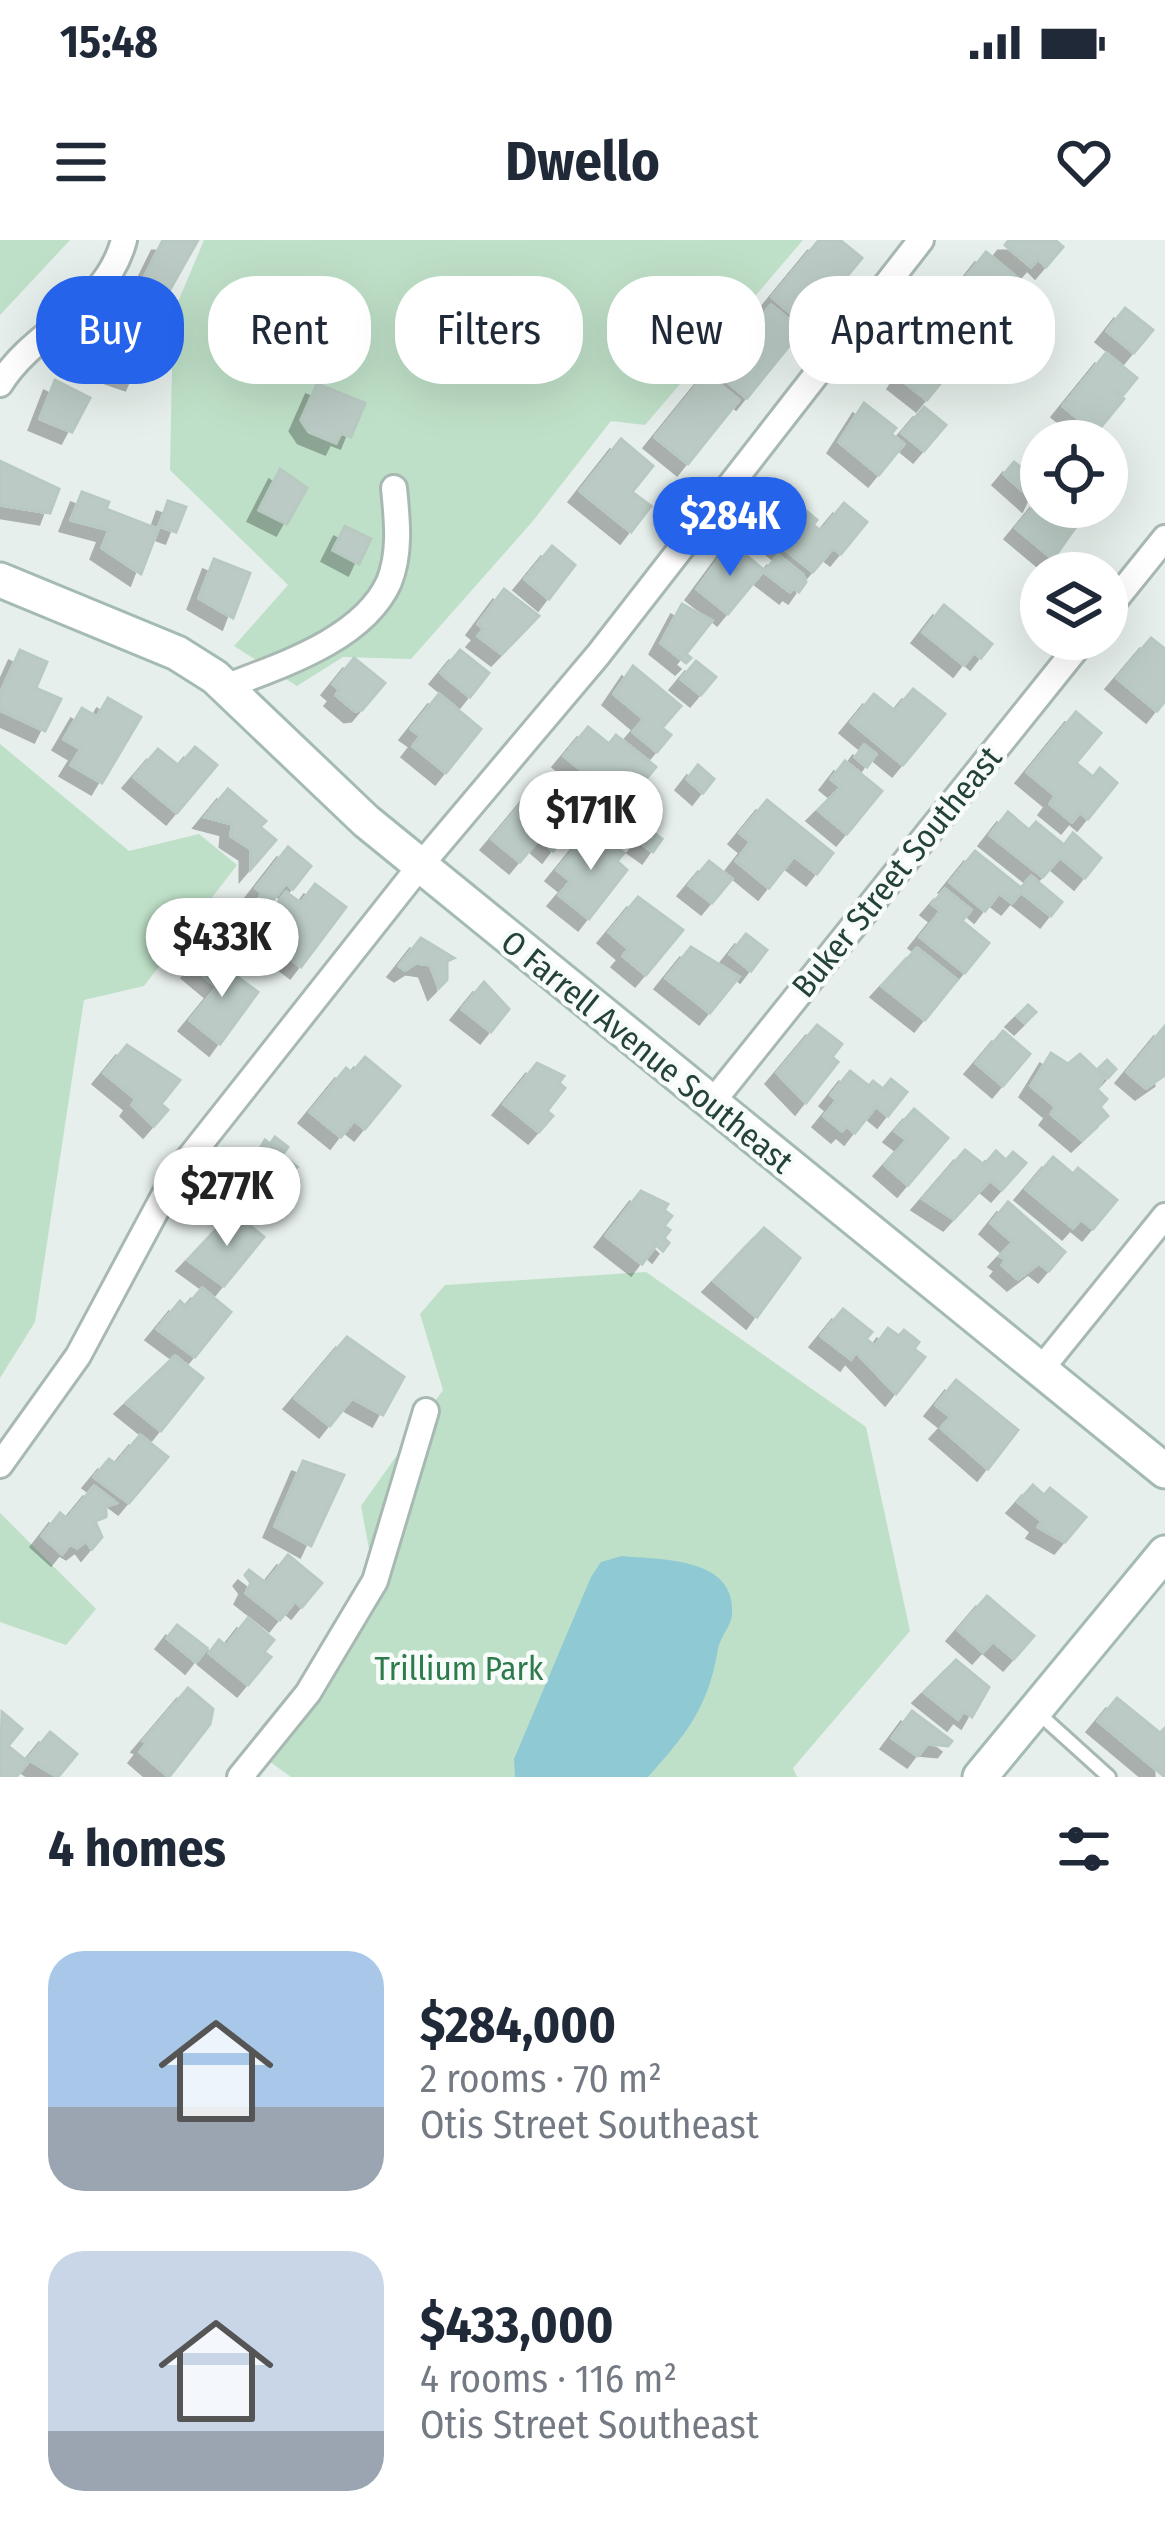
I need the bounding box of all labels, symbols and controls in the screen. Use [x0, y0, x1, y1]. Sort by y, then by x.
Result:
text: 15:48 [60, 15, 158, 69]
icon: menu [48, 129, 114, 195]
icon: heart [1051, 129, 1117, 195]
text: Dwello [505, 130, 660, 194]
chip: Buy [36, 276, 184, 384]
chip: Rent [208, 276, 371, 384]
chip: Filters [395, 276, 583, 384]
chip: New [607, 276, 765, 384]
chip: Apartment [789, 276, 1055, 384]
map controls [1020, 420, 1128, 660]
button: locate [1020, 420, 1128, 528]
pin: $284K [646, 477, 814, 579]
text: $284K [680, 493, 780, 539]
button: layers [1020, 552, 1128, 660]
street label: Buker Street Southeast [784, 738, 1010, 1005]
pin: $171K [507, 771, 675, 873]
text: $171K [546, 787, 636, 833]
pin: $433K [138, 898, 306, 1000]
text: $433K [173, 914, 271, 960]
street label: O Farrell Avenue Southeast [493, 922, 801, 1182]
pin: $277K [143, 1147, 311, 1249]
text: $277K [181, 1163, 273, 1209]
park label: Trillium Park [375, 1649, 544, 1689]
icon: filters [1051, 1816, 1117, 1882]
text: 4 homes [48, 1818, 226, 1880]
text: $284,000 [420, 1994, 616, 2056]
icon: home [144, 1999, 288, 2143]
text: 2 rooms · 70 m² [420, 2056, 662, 2102]
text: Otis Street Southeast [420, 2102, 759, 2148]
text: $433,000 [420, 2294, 614, 2356]
icon: home [144, 2299, 288, 2443]
text: 4 rooms · 116 m² [420, 2356, 677, 2402]
text: Otis Street Southeast [420, 2402, 759, 2448]

